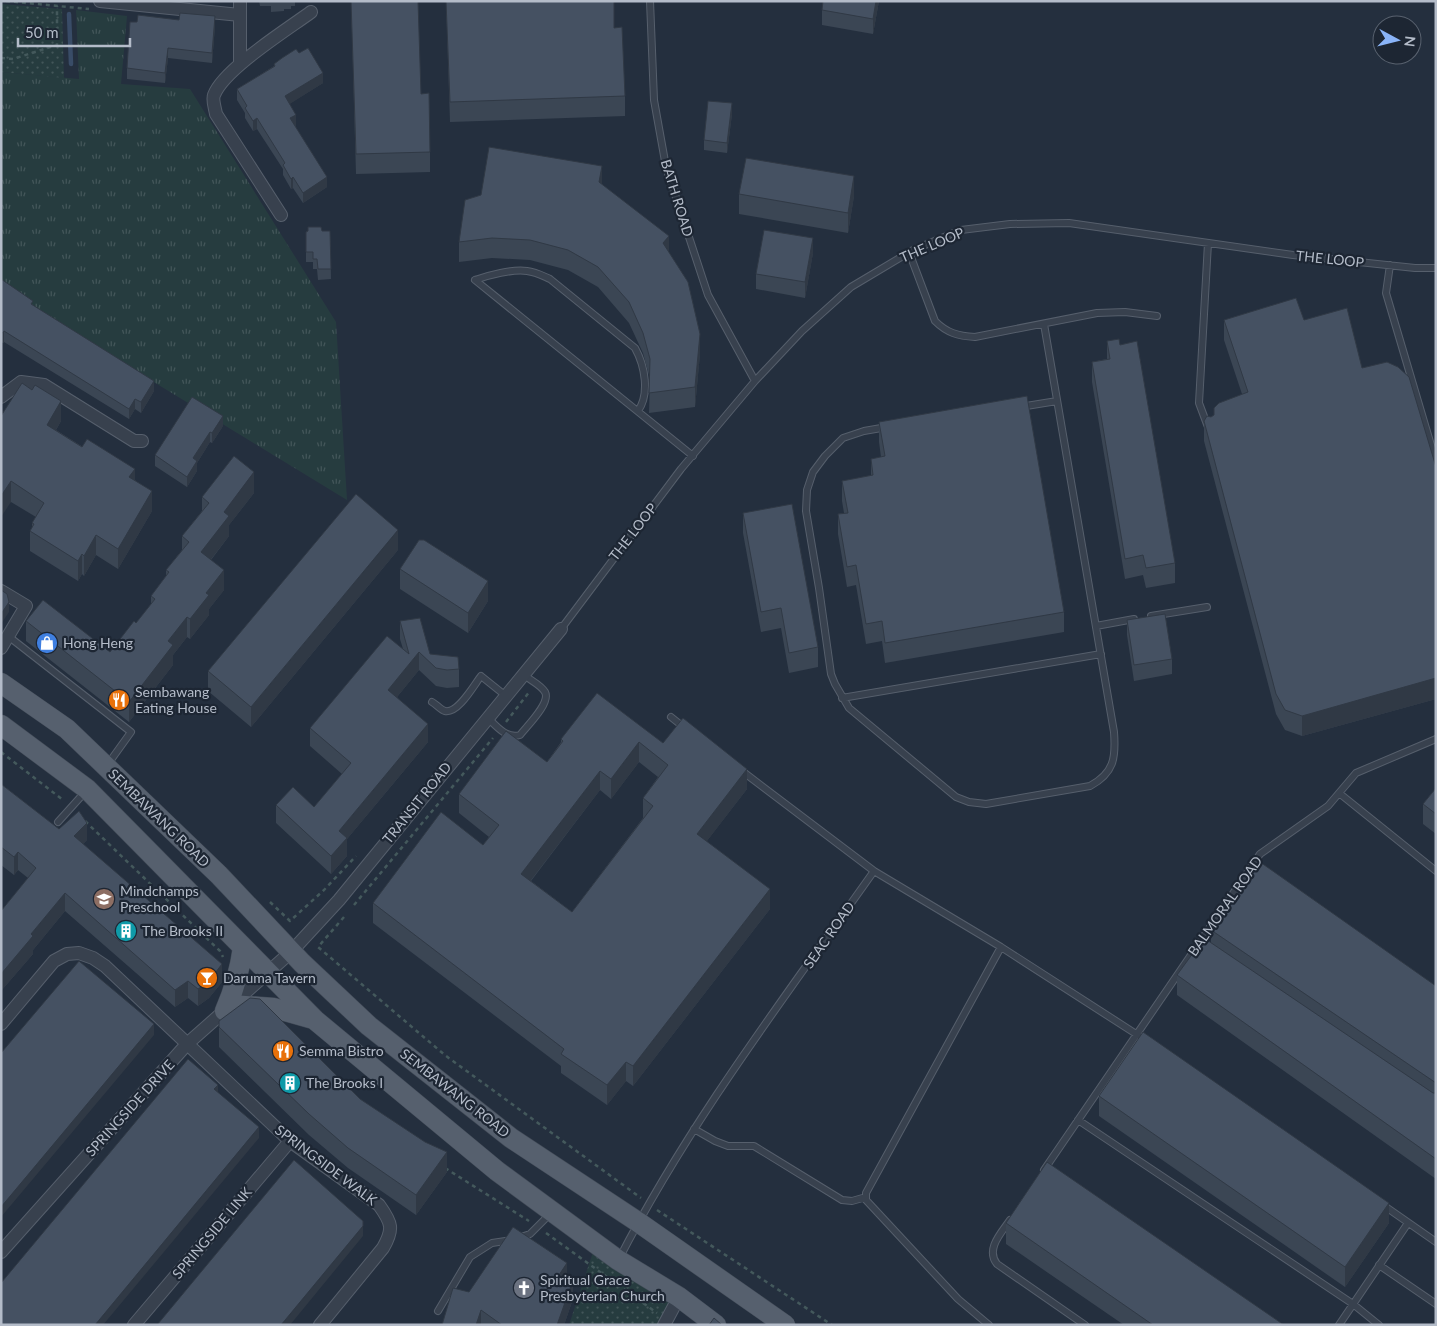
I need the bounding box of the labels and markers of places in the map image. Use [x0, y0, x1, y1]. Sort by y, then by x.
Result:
shop icon: Hong Heng [35, 631, 59, 655]
place label: Hong Heng [63, 634, 133, 651]
place label: Sembawang Eating House [135, 683, 217, 716]
restaurant icon: Sembawang Eating House [107, 688, 131, 712]
place label: Mindchamps Preschool [120, 882, 199, 915]
school or university icon: Mindchamps Preschool [92, 887, 116, 911]
building icon: The Brooks II [114, 919, 138, 943]
place label: The Brooks II [142, 922, 223, 939]
bar icon: Daruma Tavern [195, 966, 219, 990]
place label: Daruma Tavern [223, 969, 316, 986]
restaurant icon: Semma Bistro [271, 1039, 295, 1063]
place label: Semma Bistro [299, 1042, 384, 1059]
building icon: The Brooks I [278, 1071, 302, 1095]
place label: The Brooks I [306, 1074, 383, 1091]
place label: Spiritual Grace Presbyterian Church [540, 1271, 665, 1304]
church icon: Spiritual Grace Presbyterian Church [512, 1276, 536, 1300]

